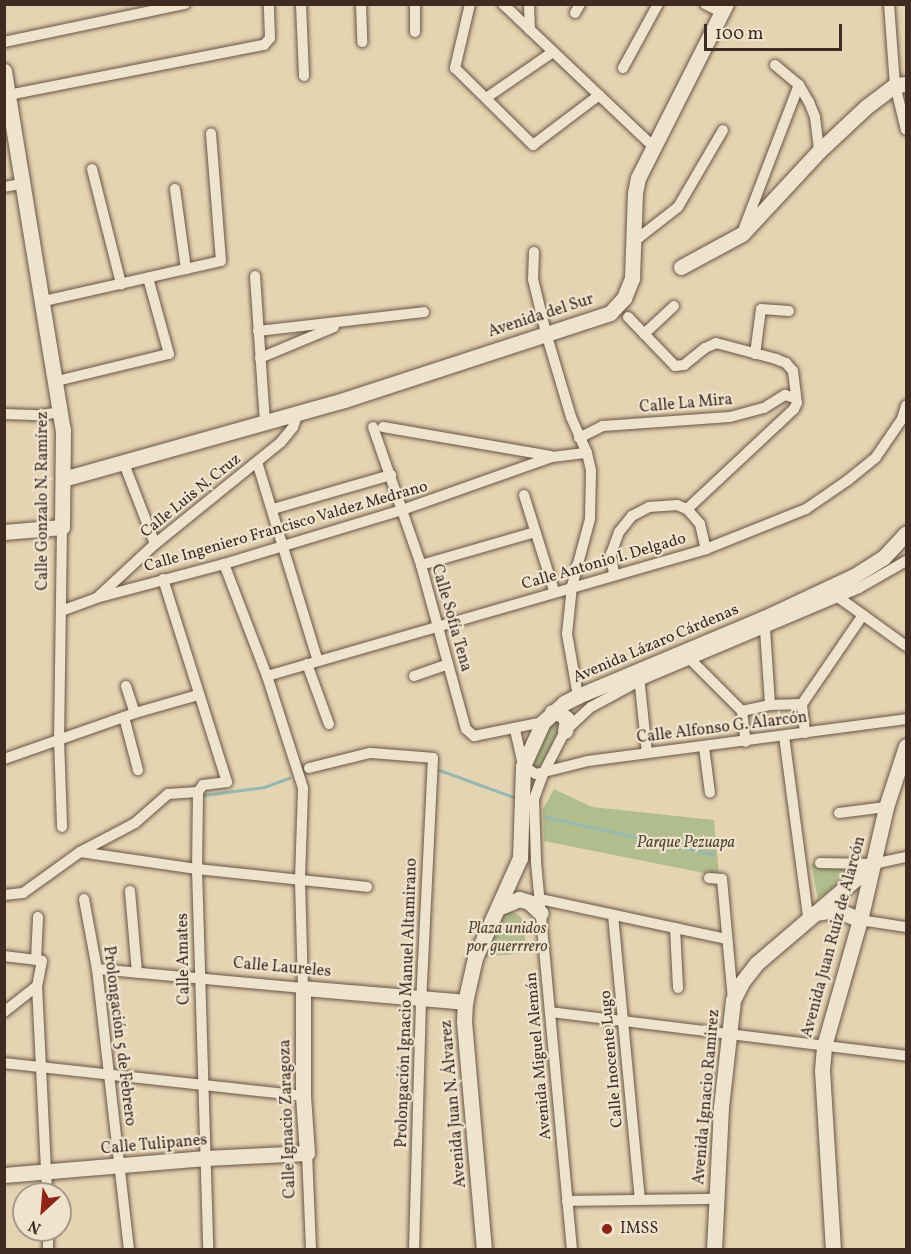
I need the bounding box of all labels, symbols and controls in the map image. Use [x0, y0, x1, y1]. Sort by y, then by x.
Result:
scale bar [707, 12, 845, 50]
text: 100 m [715, 22, 764, 47]
street label: Avenida del Sur [486, 290, 596, 342]
street label: Calle La Mira [639, 390, 733, 418]
street label: Calle Gonzalo N. Ramírez [33, 412, 53, 590]
street label: Calle Luis N. Cruz [137, 450, 245, 542]
street label: Calle Ingeniero Francisco Valdez Medrano [142, 477, 430, 577]
street label: Calle Antonio I. Delgado [520, 529, 688, 595]
street label: Calle Sofía Tena [426, 562, 476, 674]
street label: Avenida Lázaro Cárdenas [570, 600, 742, 688]
street label: Calle Alfonso G. Alarcón [636, 708, 808, 748]
park label: Parque Pezuapa [637, 833, 735, 853]
street label: Avenida Juan Ruiz de Alarcón [798, 834, 870, 1040]
street label: Prolongación Ignacio Manuel Altamirano [392, 858, 422, 1148]
street label: Calle Amates [174, 913, 194, 1005]
park label: Plaza unidos por guerrrero [467, 919, 547, 957]
street label: Prolongación 5 de Febrero [98, 945, 140, 1127]
street label: Calle Laureles [232, 954, 332, 982]
street label: Avenida Miguel Alemán [522, 971, 556, 1141]
street label: Calle Inocente Lugo [596, 990, 628, 1128]
street label: Avenida Ignacio Ramirez [690, 1009, 724, 1185]
street label: Avenida Juan N. Álvarez [437, 1019, 471, 1189]
street label: Calle Ignacio Zaragoza [276, 1039, 300, 1199]
street label: Calle Tulipanes [100, 1131, 208, 1159]
north arrow [12, 1182, 72, 1242]
text: N [25, 1214, 45, 1239]
place label: IMSS [620, 1219, 658, 1239]
marker: IMSS [598, 1220, 616, 1238]

